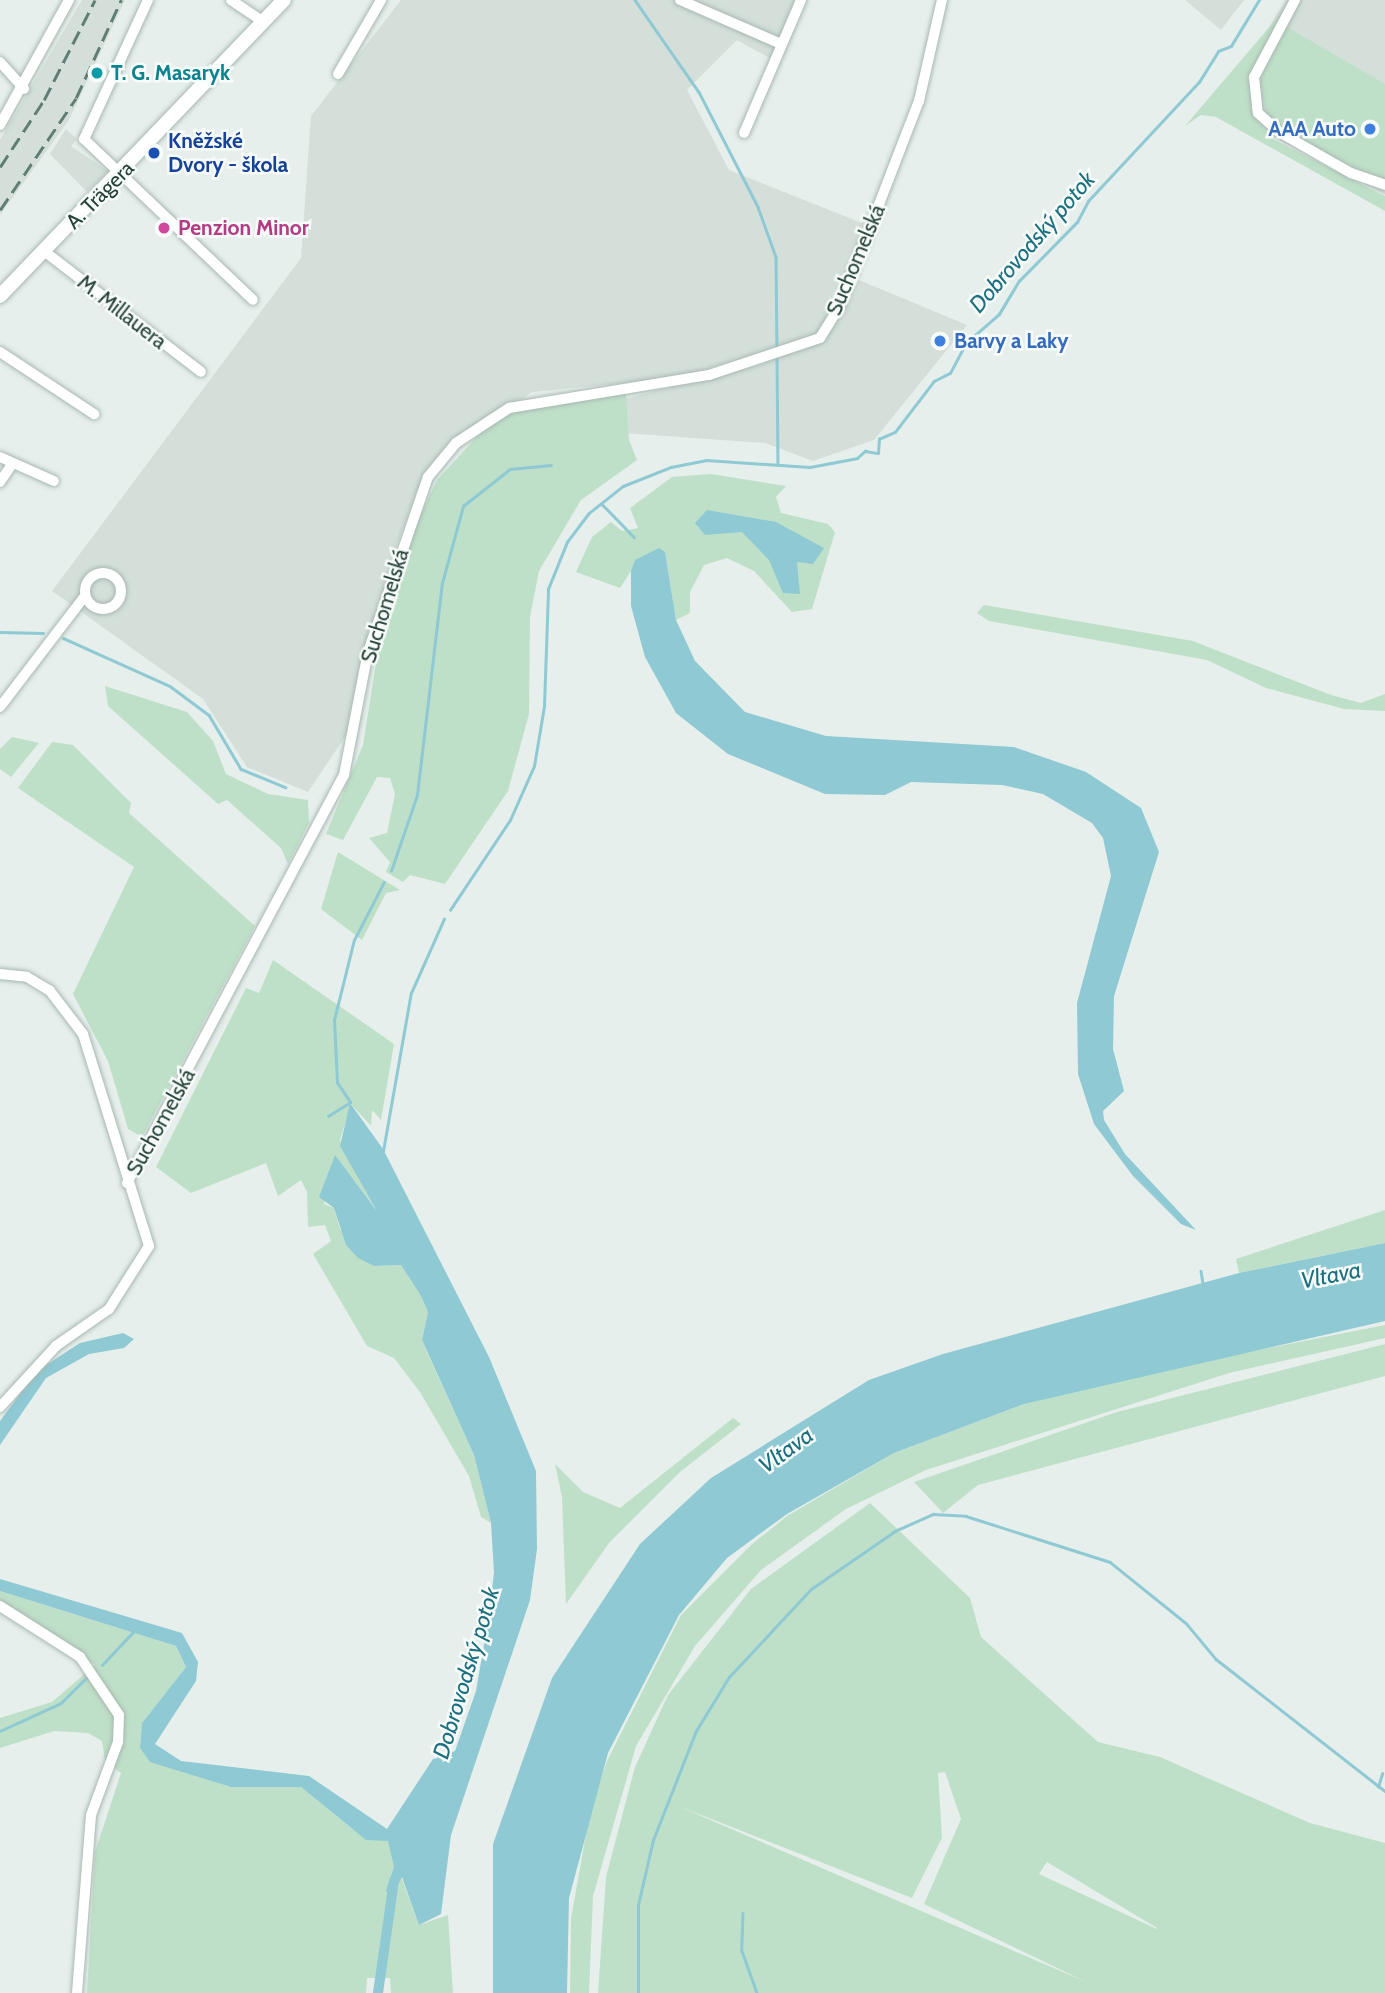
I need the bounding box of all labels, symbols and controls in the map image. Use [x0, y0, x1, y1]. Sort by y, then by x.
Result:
place label: T. G. Masaryk [111, 60, 230, 86]
marker: T. G. Masaryk [89, 65, 105, 81]
place label: AAA Auto [1268, 116, 1356, 142]
marker: AAA Auto [1362, 121, 1378, 137]
place label: Kněžské Dvory - škola [168, 128, 288, 178]
marker: Kněžské Dvory - škola [146, 145, 162, 161]
street label: A. Trägera [61, 156, 139, 234]
water label: Dobrovodský potok [963, 166, 1101, 318]
street label: Suchomelská [821, 201, 891, 319]
place label: Penzion Minor [178, 215, 309, 241]
marker: Penzion Minor [156, 220, 172, 236]
street label: M. Millauera [73, 270, 171, 354]
place label: Barvy a Laky [954, 328, 1069, 354]
marker: Barvy a Laky [932, 333, 948, 349]
street label: Suchomelská [356, 546, 414, 666]
street label: Suchomelská [121, 1064, 201, 1180]
water label: Vltava [1299, 1256, 1363, 1294]
water label: Vltava [753, 1421, 819, 1479]
water label: Dobrovodský potok [427, 1584, 505, 1762]

